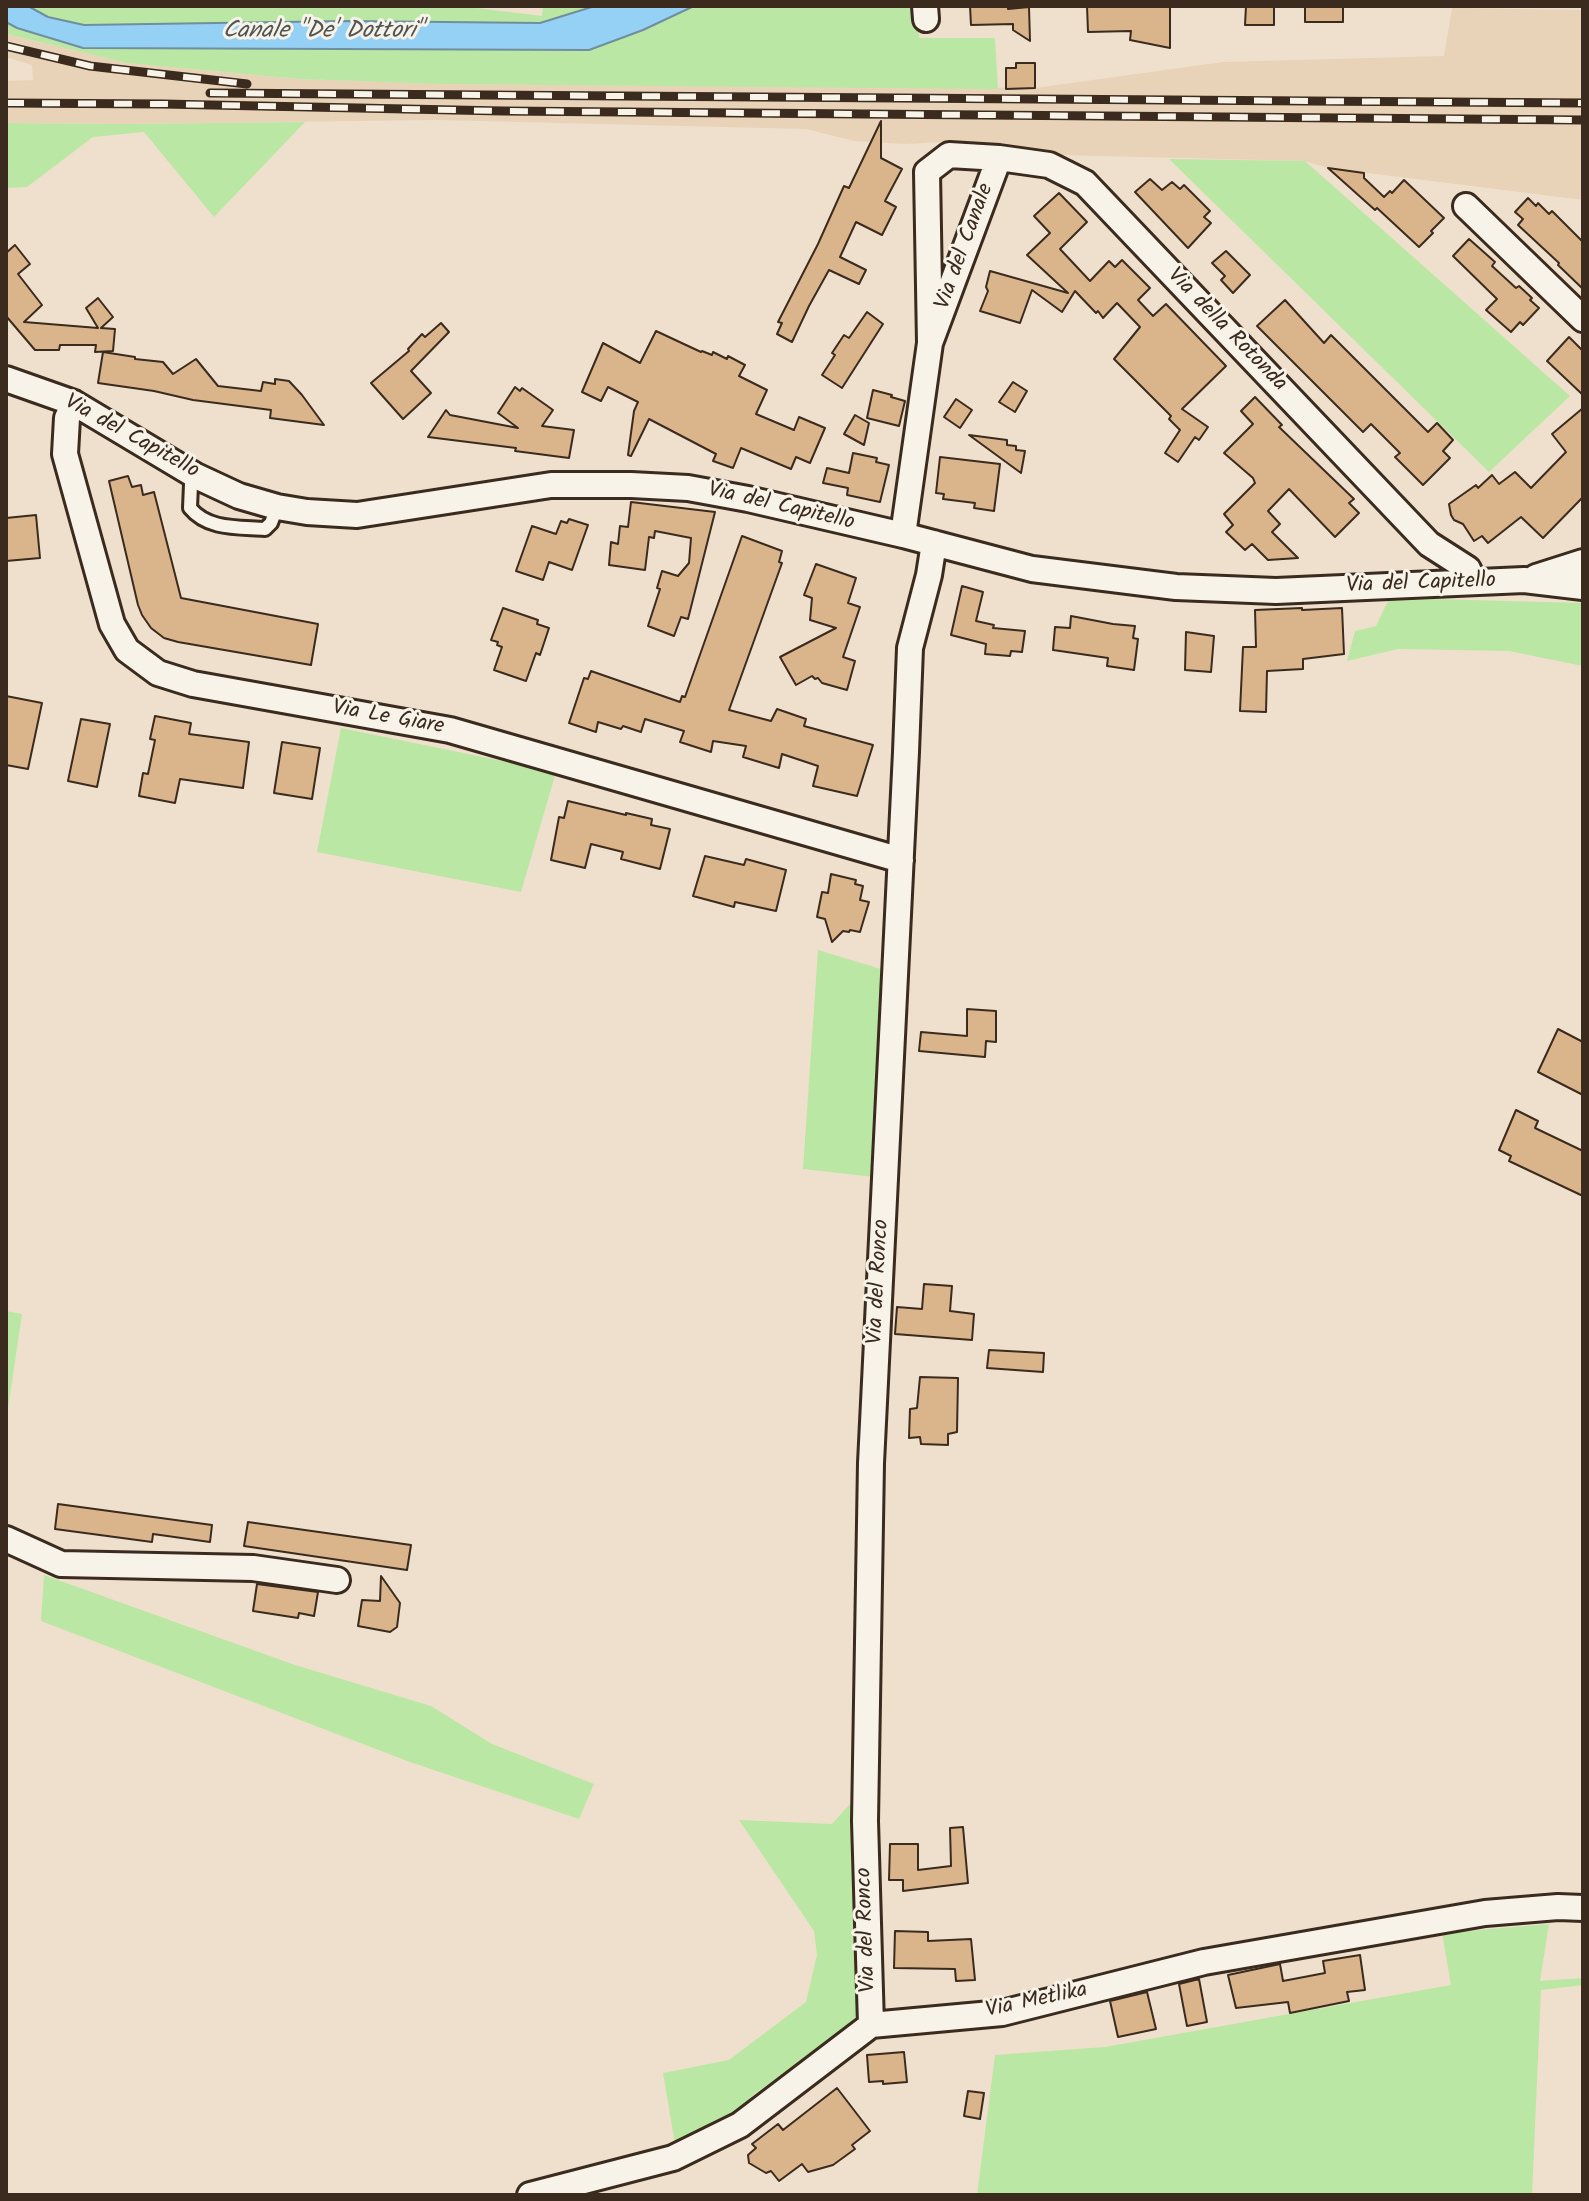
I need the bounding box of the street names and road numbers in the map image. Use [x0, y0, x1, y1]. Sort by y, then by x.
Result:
street label: Via del Canale [931, 180, 1001, 314]
street label: Via della Rotonda [1161, 264, 1291, 398]
street label: Via del Capitello [59, 390, 203, 486]
street label: Via del Capitello [705, 478, 857, 538]
street label: Via del Capitello [1346, 569, 1496, 601]
street label: Via Le Giare [330, 696, 446, 742]
street label: Via del Ronco [864, 1219, 896, 1345]
street label: Via del Ronco [853, 1867, 883, 1993]
street label: Via Metlika [984, 1978, 1090, 2026]

